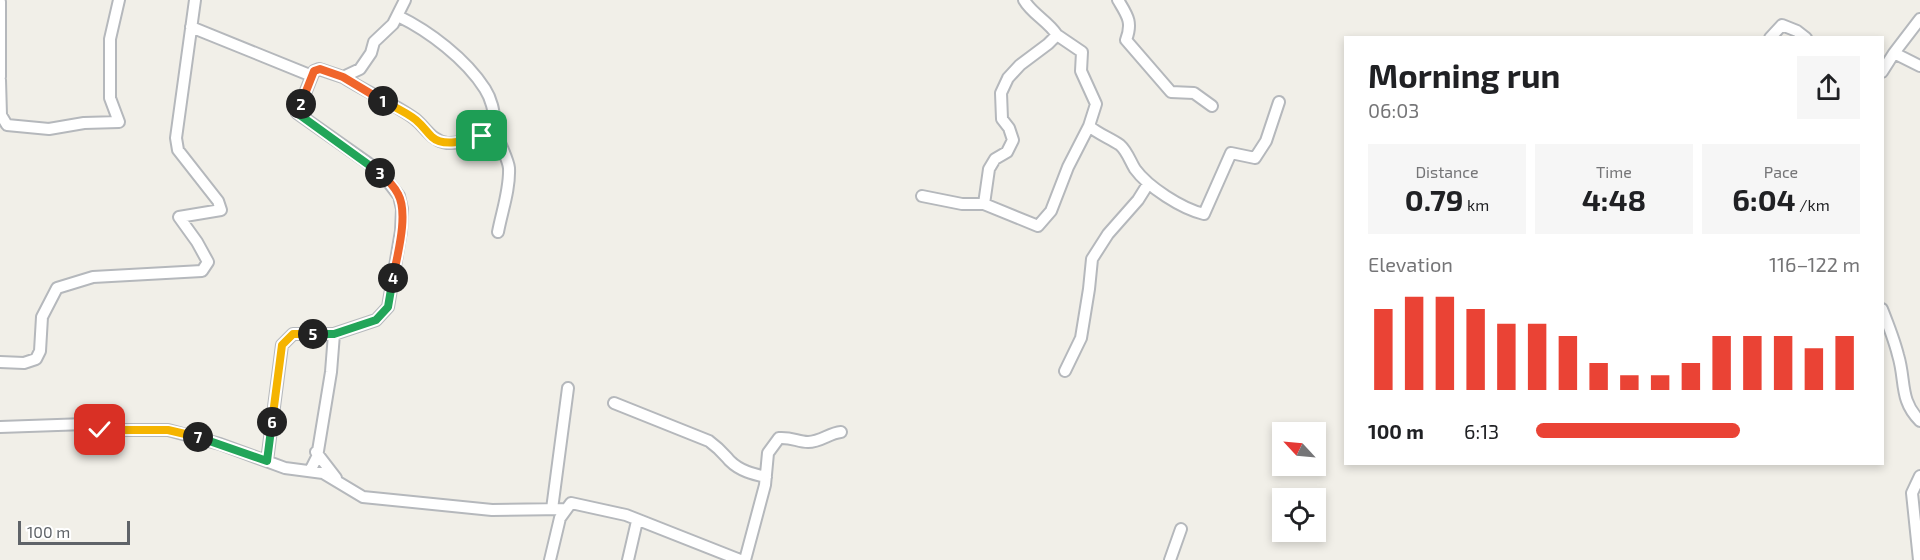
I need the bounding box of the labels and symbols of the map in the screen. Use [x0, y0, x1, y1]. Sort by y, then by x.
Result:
pin: 1 [368, 86, 398, 116]
pin: 2 [286, 89, 316, 119]
pin [456, 110, 507, 161]
pin: 3 [365, 158, 395, 188]
pin: 4 [378, 263, 408, 293]
pin: 5 [298, 319, 328, 349]
pin [74, 404, 125, 455]
pin: 6 [257, 407, 287, 437]
pin: 7 [183, 422, 213, 452]
north arrow [1272, 422, 1326, 476]
scale bar [18, 518, 130, 546]

